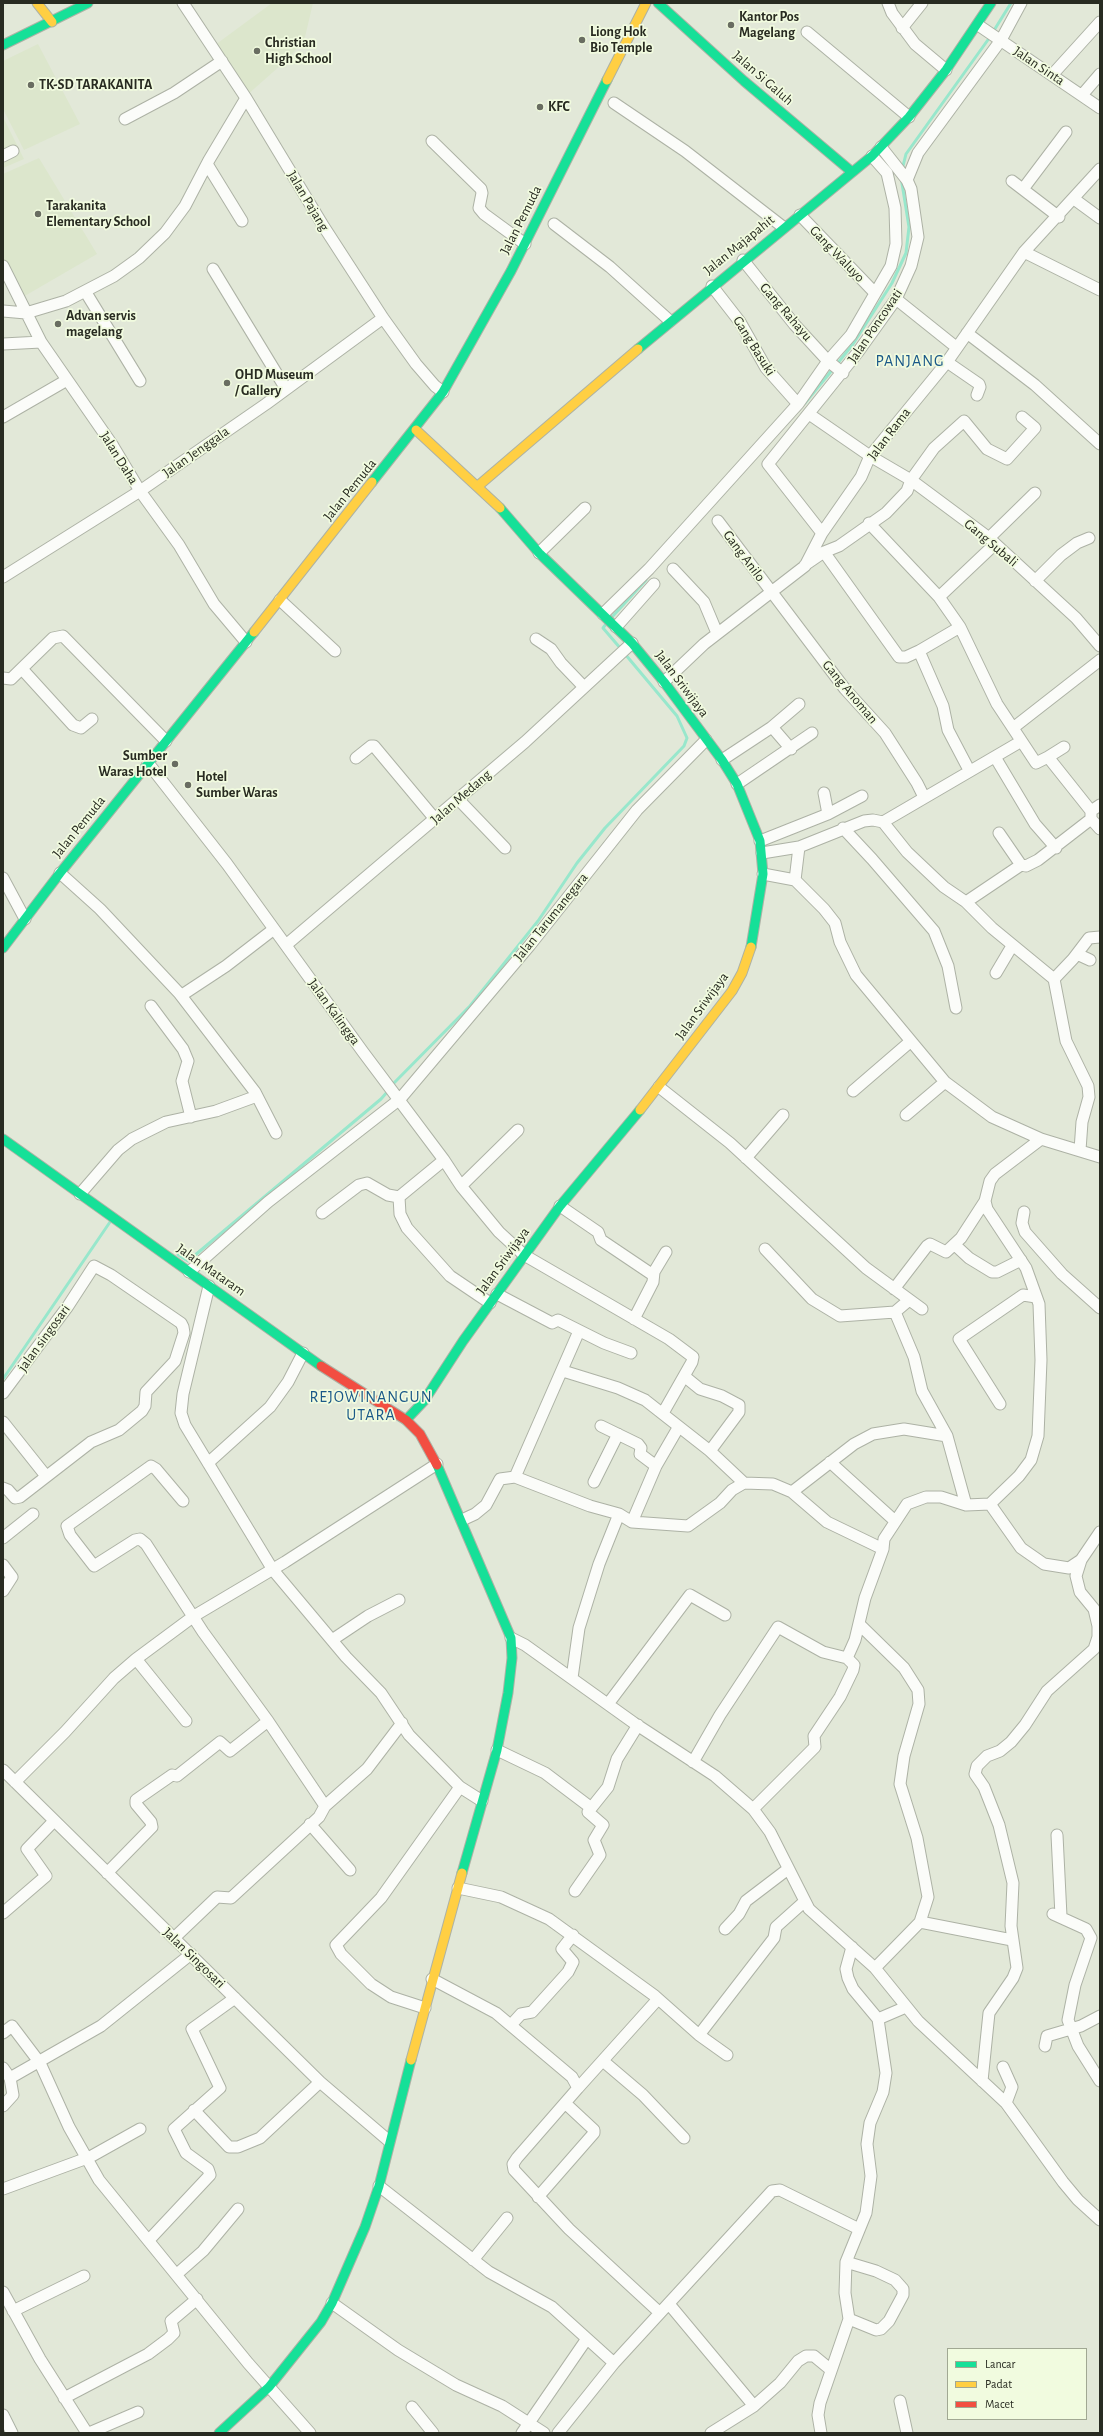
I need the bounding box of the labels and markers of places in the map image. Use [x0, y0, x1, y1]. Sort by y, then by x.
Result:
place label: Kantor Pos Magelang [739, 9, 799, 42]
marker: Kantor Pos Magelang [726, 20, 736, 30]
place label: Liong Hok Bio Temple [590, 24, 652, 56]
place label: Christian High School [265, 35, 332, 68]
marker: Liong Hok Bio Temple [577, 35, 587, 45]
marker: Christian High School [252, 46, 262, 56]
place label: TK-SD TARAKANITA [39, 77, 152, 93]
marker: TK-SD TARAKANITA [26, 80, 36, 90]
place label: KFC [548, 99, 570, 115]
marker: KFC [535, 102, 545, 112]
place label: Tarakanita Elementary School [46, 198, 151, 230]
marker: Tarakanita Elementary School [33, 209, 43, 219]
place label: Advan servis magelang [66, 308, 136, 340]
marker: Advan servis magelang [53, 319, 63, 329]
place label: OHD Museum / Gallery [235, 367, 314, 400]
marker: OHD Museum / Gallery [222, 378, 232, 388]
place label: Sumber Waras Hotel [98, 748, 167, 780]
marker: Sumber Waras Hotel [170, 759, 180, 769]
place label: Hotel Sumber Waras [196, 769, 278, 802]
marker: Hotel Sumber Waras [183, 780, 193, 790]

